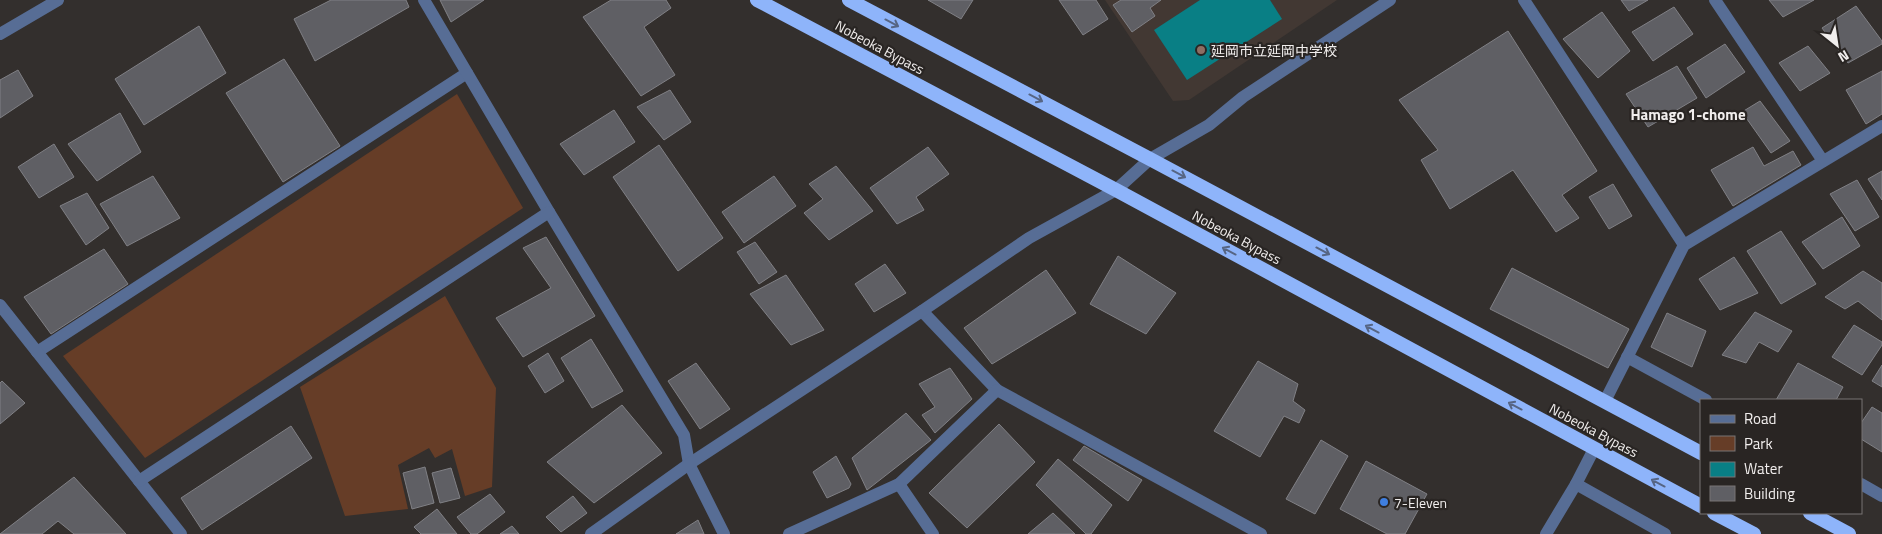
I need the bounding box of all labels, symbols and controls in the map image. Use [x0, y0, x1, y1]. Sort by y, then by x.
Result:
street label: Nobeoka Bypass [832, 15, 928, 79]
one-way arrow [884, 19, 899, 28]
north arrow [1812, 20, 1862, 70]
place label: 延岡市立延岡中学校 [1211, 40, 1337, 61]
marker: 延岡市立延岡中学校 [1195, 44, 1207, 56]
text: N [1834, 45, 1853, 68]
one-way arrow [1028, 94, 1043, 104]
district label: Hamago 1-chome [1630, 103, 1746, 126]
one-way arrow [1172, 169, 1187, 179]
street label: Nobeoka Bypass [1189, 205, 1285, 269]
one-way arrow [1221, 246, 1236, 256]
one-way arrow [1315, 247, 1330, 256]
one-way arrow [1365, 323, 1379, 333]
street label: Nobeoka Bypass [1546, 398, 1642, 462]
legend [1700, 399, 1862, 514]
one-way arrow [1507, 401, 1522, 411]
text: Road [1744, 407, 1776, 430]
text: Park [1744, 432, 1773, 455]
text: Water [1744, 457, 1783, 480]
one-way arrow [1650, 478, 1665, 488]
text: Building [1744, 482, 1795, 505]
place label: 7-Eleven [1394, 492, 1447, 513]
marker: 7-Eleven [1378, 496, 1390, 508]

